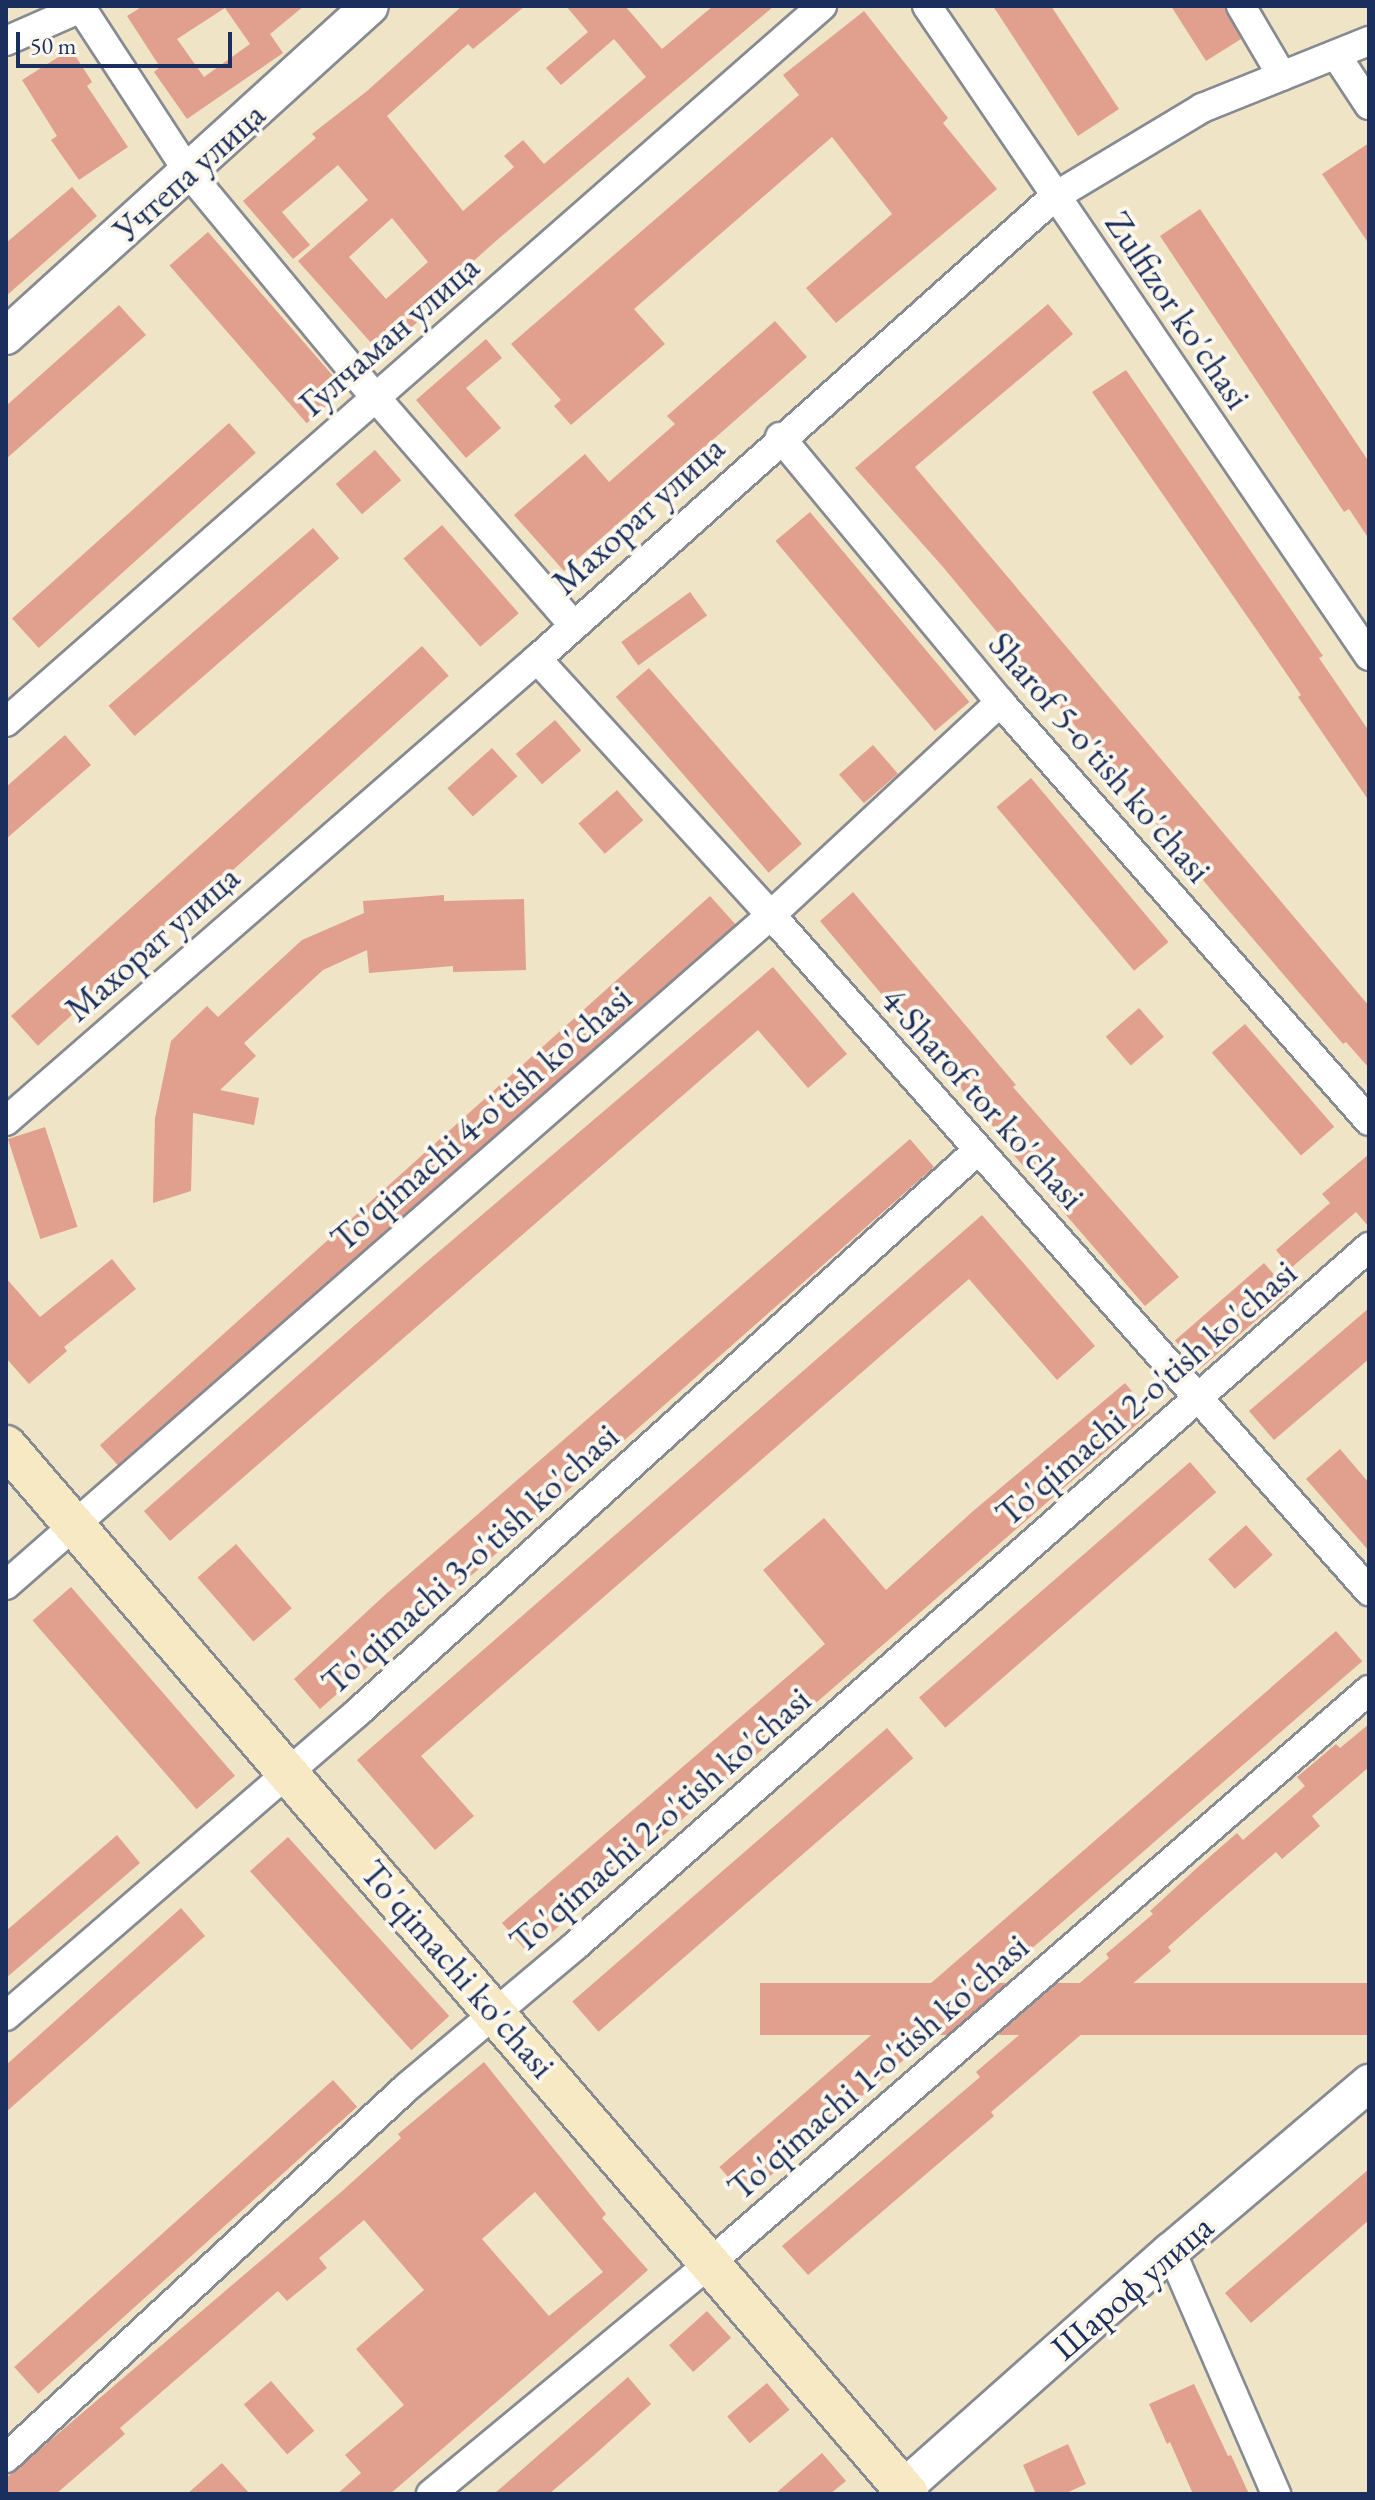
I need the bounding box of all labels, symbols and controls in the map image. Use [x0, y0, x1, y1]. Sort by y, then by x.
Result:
scale bar [20, 16, 236, 66]
text: 50 m [30, 30, 77, 61]
street label: Учтепа улица [104, 93, 274, 251]
street label: Zulfizor ko'chasi [1096, 203, 1260, 417]
street label: Гулчаман улица [290, 245, 488, 425]
street label: Махорат улица [543, 426, 733, 604]
street label: Sharof 5-o'tish ko'chasi [979, 623, 1221, 891]
street label: Махорат улица [56, 856, 248, 1030]
street label: To'qimachi 4-o'tish ko'chasi [322, 976, 640, 1260]
street label: 4-Sharof tor ko'chasi [872, 978, 1094, 1218]
street label: To'qimachi 2-o'tish ko'chasi [987, 1251, 1305, 1535]
street label: To'qimachi 3-o'tish ko'chasi [313, 1414, 627, 1704]
street label: To'qimachi 2-o'tish ko'chasi [501, 1678, 819, 1962]
street label: To'qimachi ko'chasi [352, 1851, 564, 2087]
street label: To'qimachi 1-o'tish ko'chasi [719, 1925, 1037, 2209]
street label: Шароф улица [1042, 2205, 1222, 2369]

